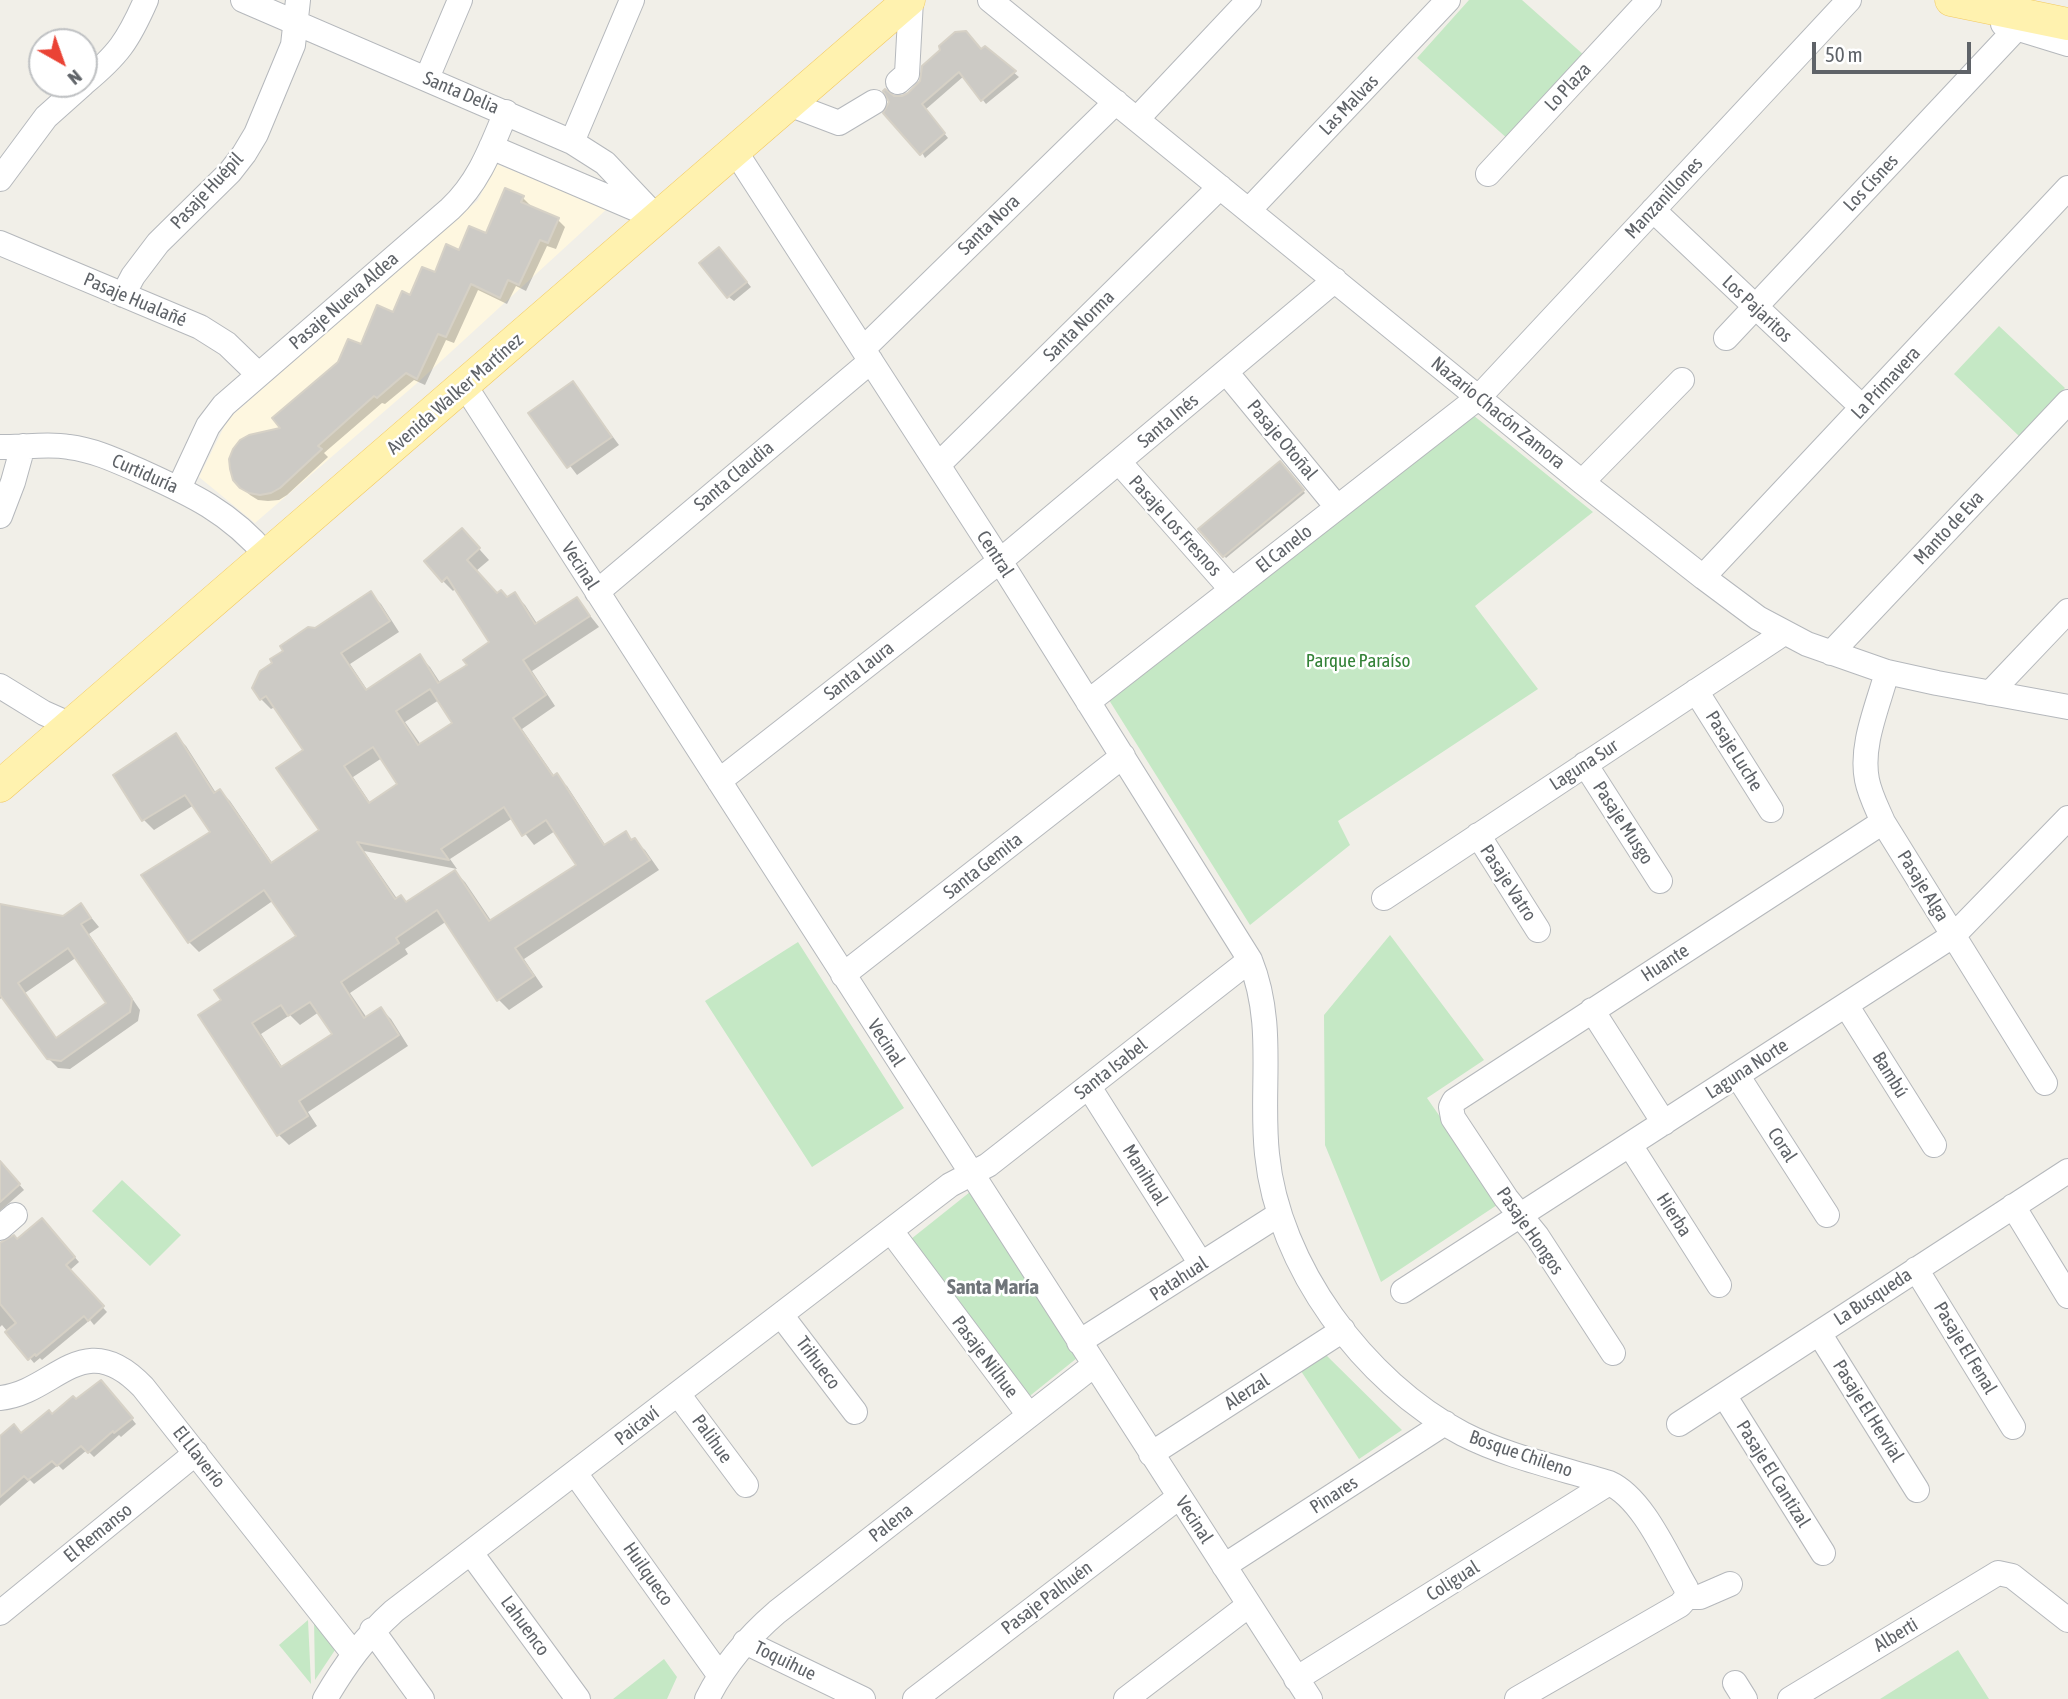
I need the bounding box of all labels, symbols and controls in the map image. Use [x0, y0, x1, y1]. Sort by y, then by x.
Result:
north arrow [28, 28, 98, 98]
scale bar [1816, 28, 1975, 72]
text: 50 m [1825, 42, 1863, 66]
street label: Lo Plaza [1540, 58, 1596, 116]
text: N [64, 66, 87, 90]
street label: Santa Delia [420, 67, 502, 119]
street label: Las Malvas [1315, 70, 1383, 140]
street label: Pasaje Huépil [166, 148, 248, 234]
street label: Los Cisnes [1839, 150, 1903, 216]
street label: Manzanillones [1620, 152, 1708, 244]
street label: Santa Nora [953, 190, 1025, 260]
street label: Pasaje Nueva Aldea [285, 247, 403, 355]
street label: Pasaje Hualañé [80, 268, 190, 332]
street label: Los Pajaritos [1717, 271, 1797, 347]
street label: Santa Norma [1039, 286, 1119, 366]
street label: Avenida Walker Martínez [382, 329, 528, 459]
street label: La Primavera [1847, 342, 1925, 424]
street label: Nazario Chacón Zamora [1426, 352, 1570, 474]
street label: Santa Inés [1133, 389, 1203, 453]
street label: Pasaje Otoñal [1242, 395, 1322, 485]
street label: Santa Claudia [690, 436, 778, 516]
street label: Curtiduría [108, 449, 182, 499]
street label: Pasaje Los Fresnos [1124, 471, 1226, 581]
street label: Manto de Eva [1909, 486, 1989, 570]
street label: El Canelo [1251, 520, 1317, 578]
street label: Central [972, 526, 1018, 582]
street label: Vecinal [556, 538, 604, 594]
street label: Santa Laura [820, 637, 898, 705]
park label: Parque Paraíso [1306, 650, 1410, 672]
street label: Pasaje Luche [1700, 707, 1768, 795]
street label: Laguna Sur [1546, 734, 1622, 796]
street label: Pasaje Musgo [1588, 777, 1658, 869]
street label: Santa Gemita [939, 828, 1027, 904]
street label: Pasaje Vatro [1475, 841, 1541, 925]
street label: Pasaje Alga [1892, 846, 1954, 926]
street label: Huante [1637, 939, 1693, 987]
street label: Vecinal [862, 1015, 910, 1071]
street label: Santa Isabel [1070, 1034, 1152, 1104]
street label: Laguna Norte [1702, 1034, 1792, 1104]
street label: Bambú [1867, 1048, 1913, 1102]
street label: Coral [1762, 1123, 1802, 1167]
street label: Manihual [1117, 1140, 1173, 1210]
street label: Pasaje Hongos [1492, 1183, 1568, 1279]
street label: Hierba [1652, 1189, 1696, 1241]
street label: Patahual [1146, 1252, 1212, 1306]
street label: La Busqueda [1830, 1263, 1916, 1331]
district label: Santa María [947, 1274, 1039, 1300]
street label: Pasaje El Fenal [1929, 1298, 2001, 1398]
street label: Pasaje Nilhue [947, 1312, 1023, 1402]
street label: Trihueco [791, 1332, 845, 1394]
street label: Pasaje El Hervial [1828, 1356, 1908, 1466]
street label: Alerzal [1220, 1369, 1274, 1415]
street label: Paicaví [610, 1402, 664, 1450]
street label: Palihue [687, 1410, 737, 1468]
street label: Pasaje El Cantizal [1731, 1416, 1815, 1532]
street label: El Llaverío [168, 1422, 230, 1492]
street label: Bosque Chileno [1466, 1426, 1576, 1482]
street label: Pinares [1306, 1471, 1362, 1519]
street label: Vecinal [1170, 1492, 1218, 1548]
street label: El Remanso [59, 1499, 137, 1567]
street label: Palena [865, 1499, 917, 1547]
street label: Huilqueco [618, 1538, 678, 1610]
street label: Pasaje Palhuén [997, 1556, 1097, 1640]
street label: Coligual [1422, 1556, 1484, 1606]
street label: Lahuenco [496, 1592, 554, 1660]
street label: Alberti [1870, 1613, 1922, 1657]
street label: Toquihue [750, 1636, 820, 1686]

